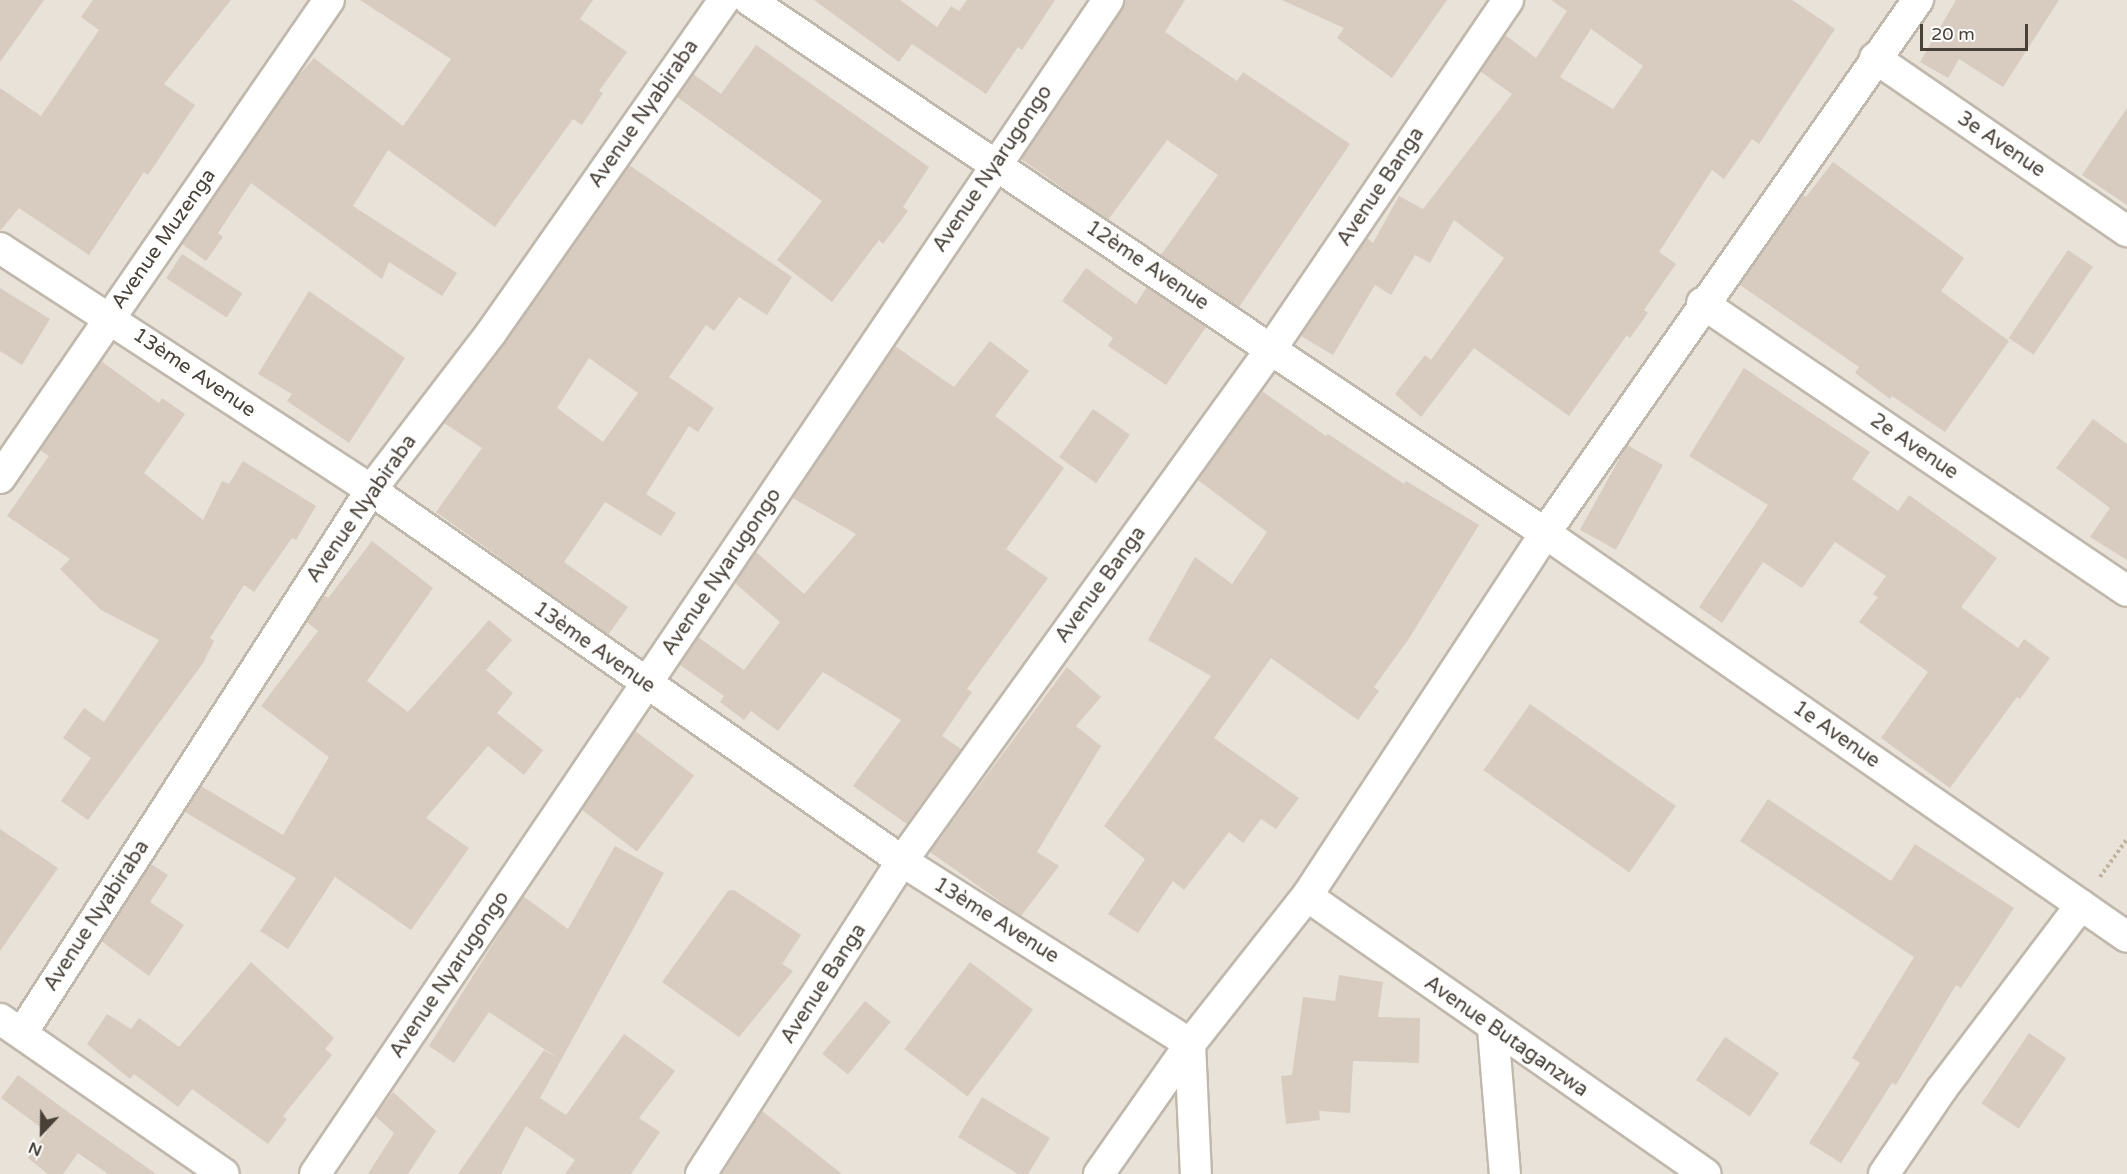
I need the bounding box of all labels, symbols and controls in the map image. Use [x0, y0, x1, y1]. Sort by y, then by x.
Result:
scale bar [1923, 12, 2031, 50]
text: 20 m [1931, 23, 1975, 45]
street label: Avenue Nyabiraba [584, 35, 704, 193]
street label: Avenue Nyarugongo [928, 81, 1058, 257]
street label: 3e Avenue [1953, 107, 2049, 183]
street label: Avenue Banga [1332, 123, 1430, 251]
street label: Avenue Muzenga [107, 164, 221, 314]
street label: 12ème Avenue [1081, 216, 1213, 316]
street label: 13ème Avenue [128, 323, 260, 423]
street label: 2e Avenue [1866, 409, 1962, 485]
street label: Avenue Nyabiraba [302, 430, 422, 588]
street label: Avenue Nyarugongo [657, 484, 787, 660]
street label: Avenue Banga [1051, 522, 1151, 648]
street label: 13ème Avenue [529, 597, 659, 699]
street label: 1e Avenue [1788, 696, 1884, 774]
street label: Avenue Nyabiraba [39, 836, 155, 996]
street label: 13ème Avenue [929, 873, 1063, 969]
street label: Avenue Nyarugongo [385, 887, 515, 1063]
street label: Avenue Banga [776, 920, 872, 1048]
street label: Avenue Butaganzwa [1419, 971, 1593, 1103]
north arrow [12, 1102, 72, 1162]
text: N [26, 1137, 45, 1160]

